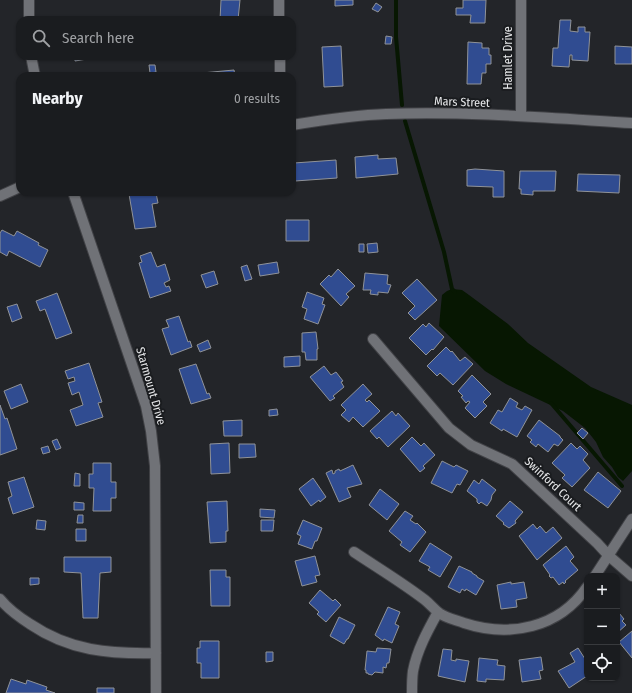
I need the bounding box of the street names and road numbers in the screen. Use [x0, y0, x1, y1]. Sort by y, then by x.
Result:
street label: Hamlet Drive [501, 26, 515, 90]
street label: Mars Street [434, 94, 490, 110]
street label: Starmount Drive [133, 346, 169, 427]
street label: Swinford Court [522, 454, 584, 514]

